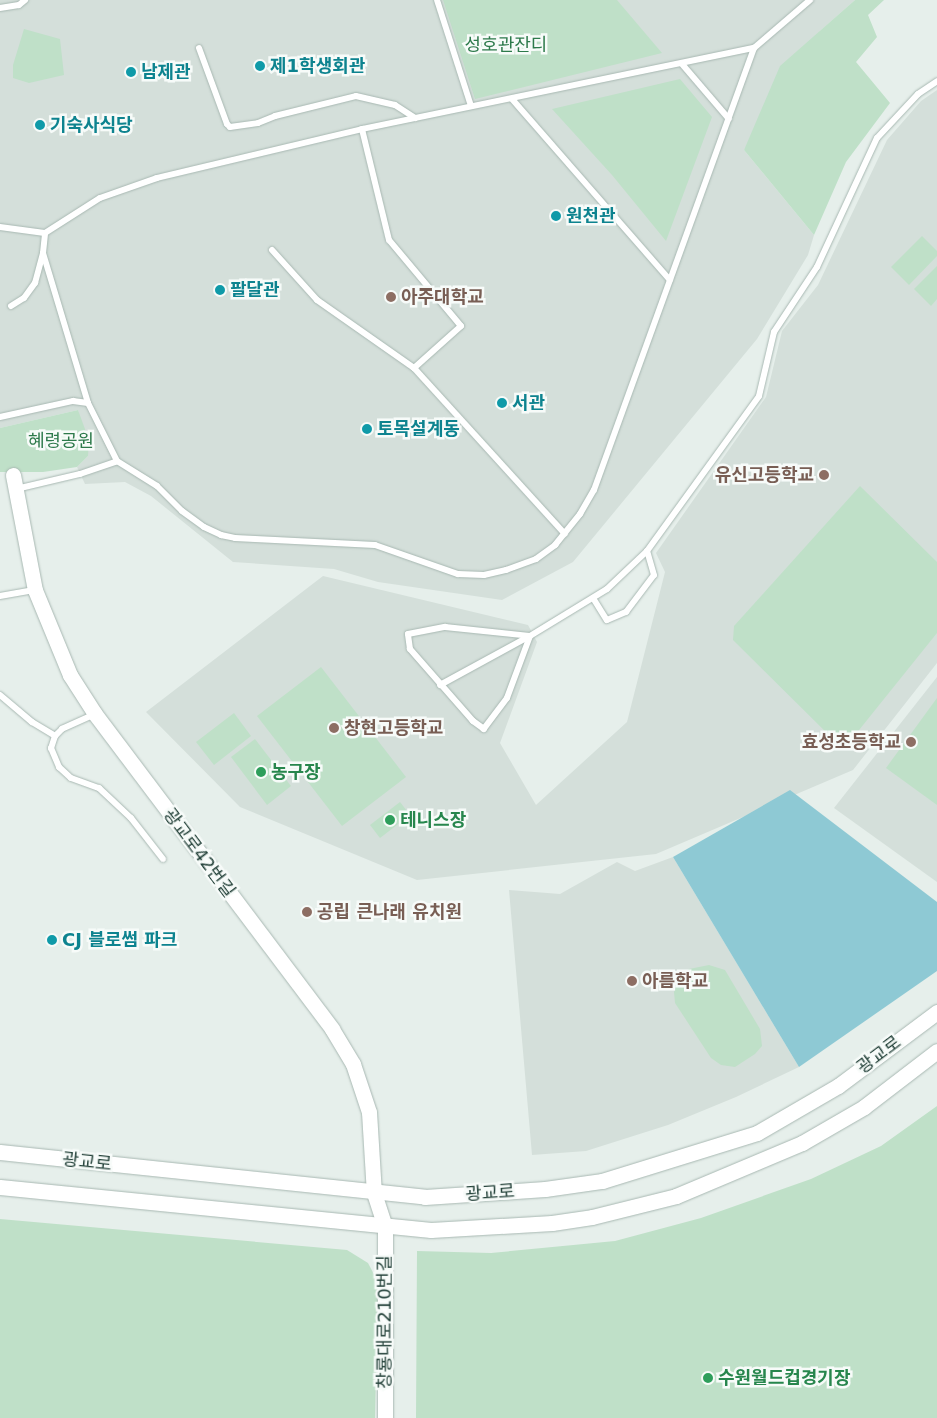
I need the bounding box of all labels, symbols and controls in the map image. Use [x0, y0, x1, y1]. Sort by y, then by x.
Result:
park label: 성호관잔디 [465, 34, 547, 56]
place label: 제1학생회관 [270, 55, 365, 77]
marker: 제1학생회관 [254, 60, 266, 72]
place label: 남제관 [141, 61, 191, 83]
marker: 남제관 [125, 66, 137, 78]
place label: 기숙사식당 [50, 114, 133, 136]
marker: 기숙사식당 [34, 119, 46, 131]
place label: 원천관 [566, 205, 616, 227]
marker: 원천관 [550, 210, 562, 222]
place label: 팔달관 [230, 279, 280, 301]
marker: 팔달관 [214, 284, 226, 296]
place label: 아주대학교 [401, 286, 484, 308]
marker: 아주대학교 [385, 291, 397, 303]
place label: 서관 [512, 392, 545, 414]
marker: 서관 [496, 397, 508, 409]
place label: 토목설계동 [377, 418, 460, 440]
marker: 토목설계동 [361, 423, 373, 435]
park label: 혜령공원 [28, 430, 94, 452]
place label: 유신고등학교 [715, 464, 814, 486]
marker: 유신고등학교 [818, 469, 830, 481]
place label: 창현고등학교 [344, 717, 443, 739]
marker: 창현고등학교 [328, 722, 340, 734]
place label: 효성초등학교 [802, 731, 901, 753]
marker: 효성초등학교 [905, 736, 917, 748]
place label: 농구장 [271, 761, 321, 783]
marker: 농구장 [255, 766, 267, 778]
street label: 광교로42번길 [159, 804, 239, 902]
place label: 테니스장 [400, 809, 466, 831]
marker: 테니스장 [384, 814, 396, 826]
place label: 공립 큰나래 유치원 [317, 901, 462, 923]
marker: 공립 큰나래 유치원 [301, 906, 313, 918]
place label: CJ 블로썸 파크 [62, 929, 177, 951]
marker: CJ 블로썸 파크 [46, 934, 58, 946]
place label: 아름학교 [642, 970, 708, 992]
marker: 아름학교 [626, 975, 638, 987]
street label: 광교로 [853, 1031, 905, 1079]
street label: 광교로 [61, 1149, 113, 1175]
street label: 광교로 [464, 1180, 516, 1206]
street label: 창룡대로210번길 [374, 1255, 396, 1389]
place label: 수원월드컵경기장 [718, 1367, 850, 1389]
marker: 수원월드컵경기장 [702, 1372, 714, 1384]

